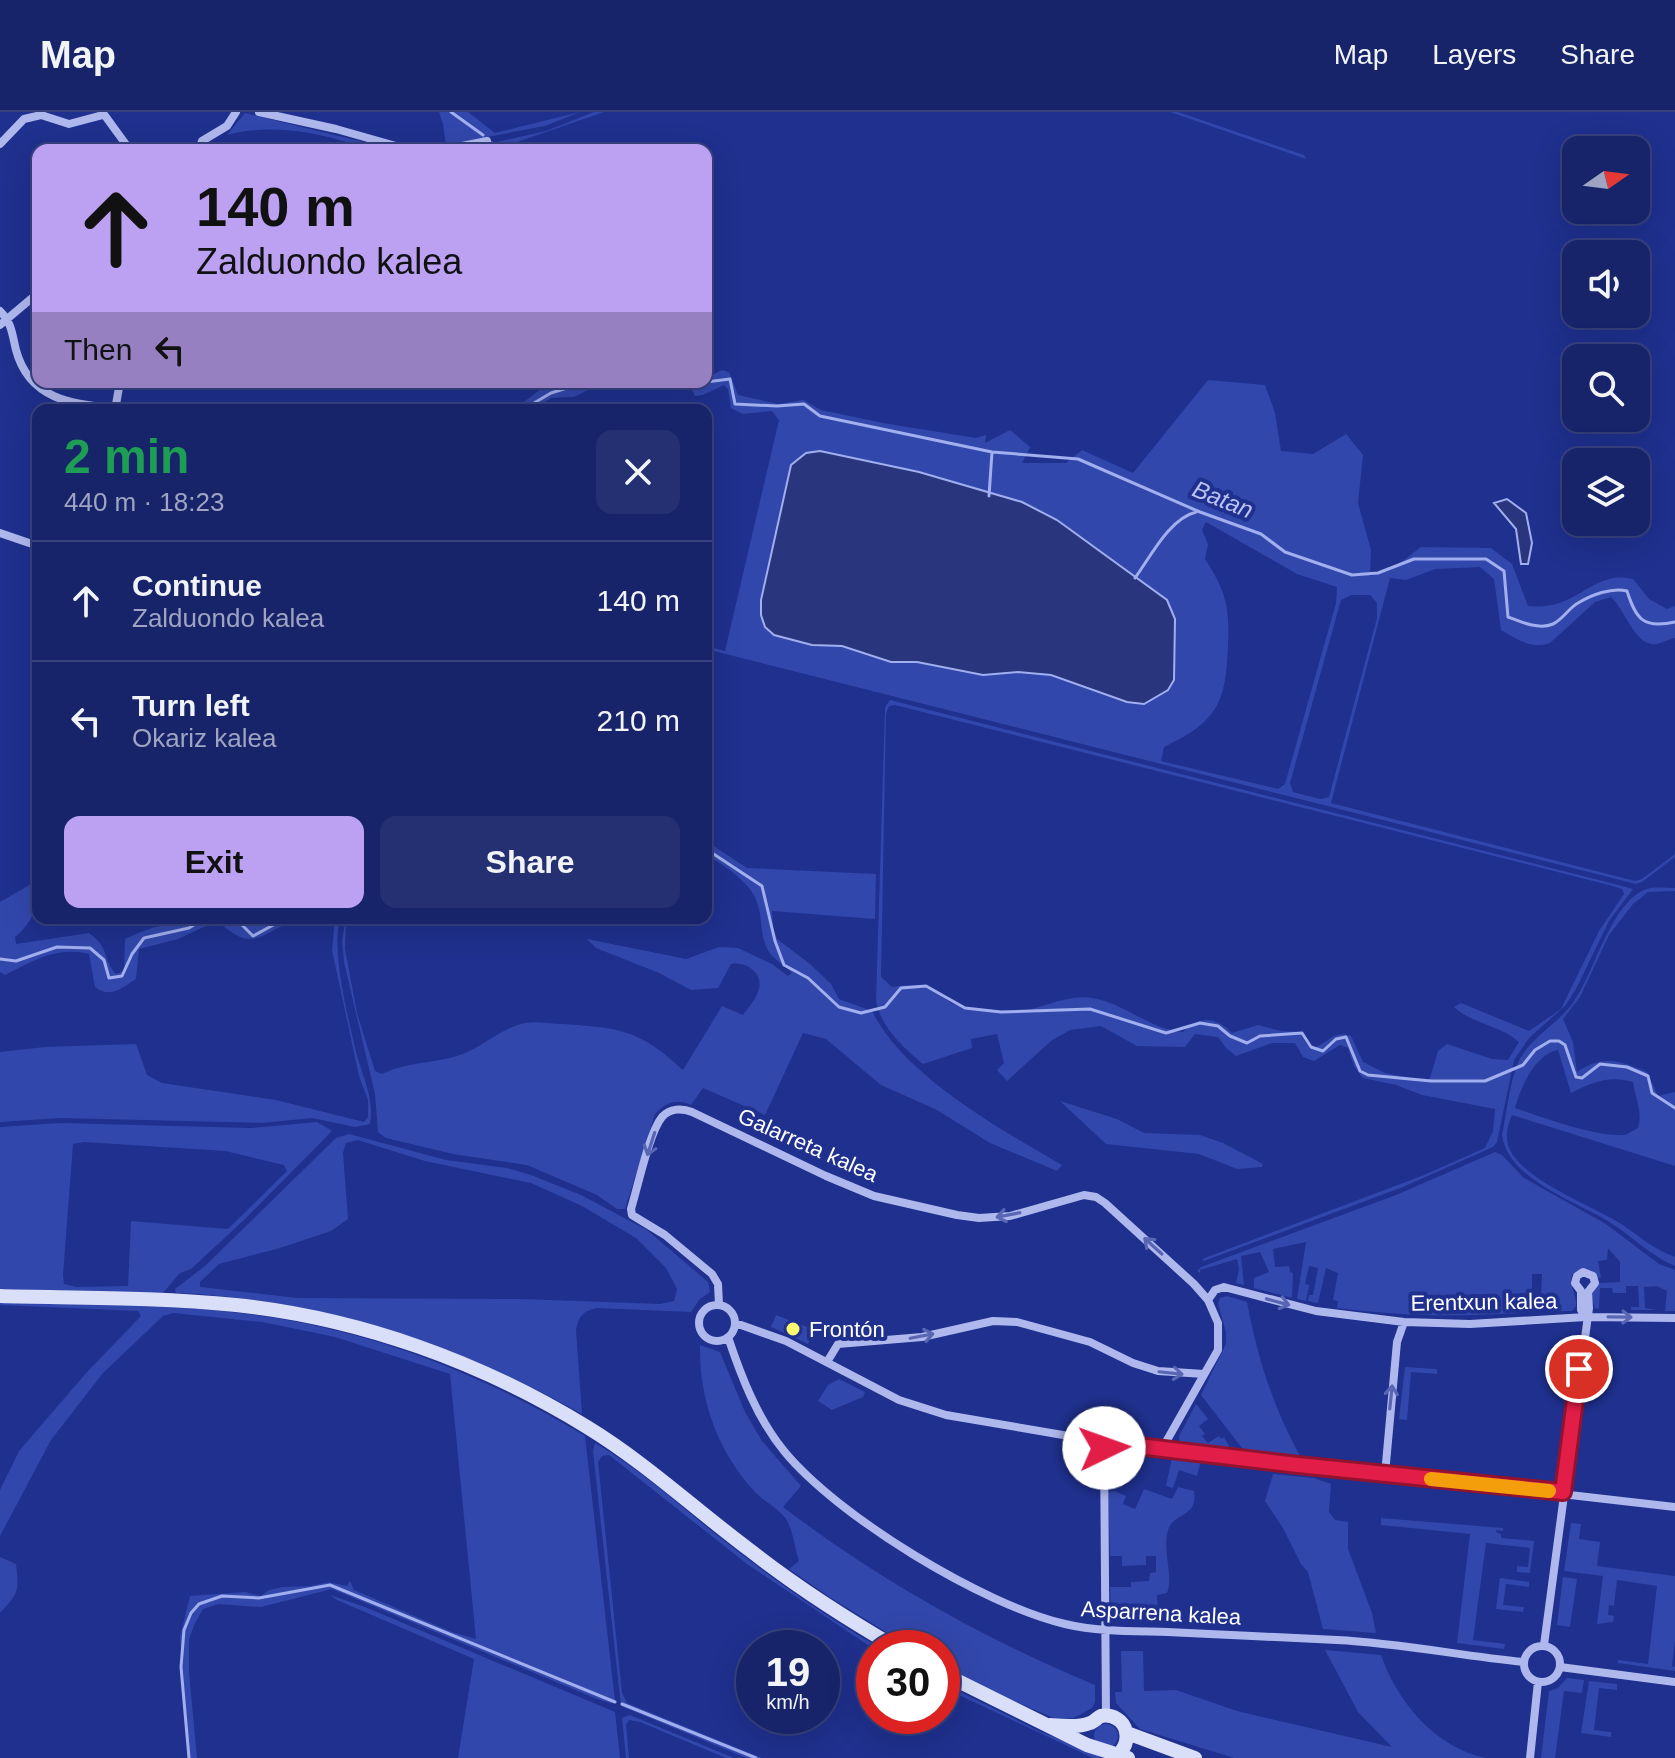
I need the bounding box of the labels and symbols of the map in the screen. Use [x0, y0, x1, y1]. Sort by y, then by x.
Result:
north arrow [1562, 136, 1650, 224]
water label: Batan [1189, 475, 1257, 523]
street label: Galarreta kalea [734, 1103, 882, 1187]
one-way arrow [643, 1132, 658, 1157]
one-way arrow [996, 1208, 1022, 1223]
one-way arrow [1143, 1237, 1163, 1255]
street label: Erentxun kalea [1410, 1288, 1558, 1316]
one-way arrow [1265, 1295, 1291, 1310]
one-way arrow [1606, 1309, 1633, 1325]
place label: Frontón [809, 1317, 885, 1342]
marker: Frontón [784, 1320, 802, 1338]
one-way arrow [909, 1328, 934, 1343]
pin [1545, 1335, 1613, 1403]
one-way arrow [1157, 1365, 1184, 1380]
one-way arrow [1384, 1384, 1399, 1411]
position arrow [1062, 1406, 1146, 1490]
street label: Asparrena kalea [1080, 1596, 1242, 1630]
speed limit sign: 30 [856, 1630, 960, 1734]

